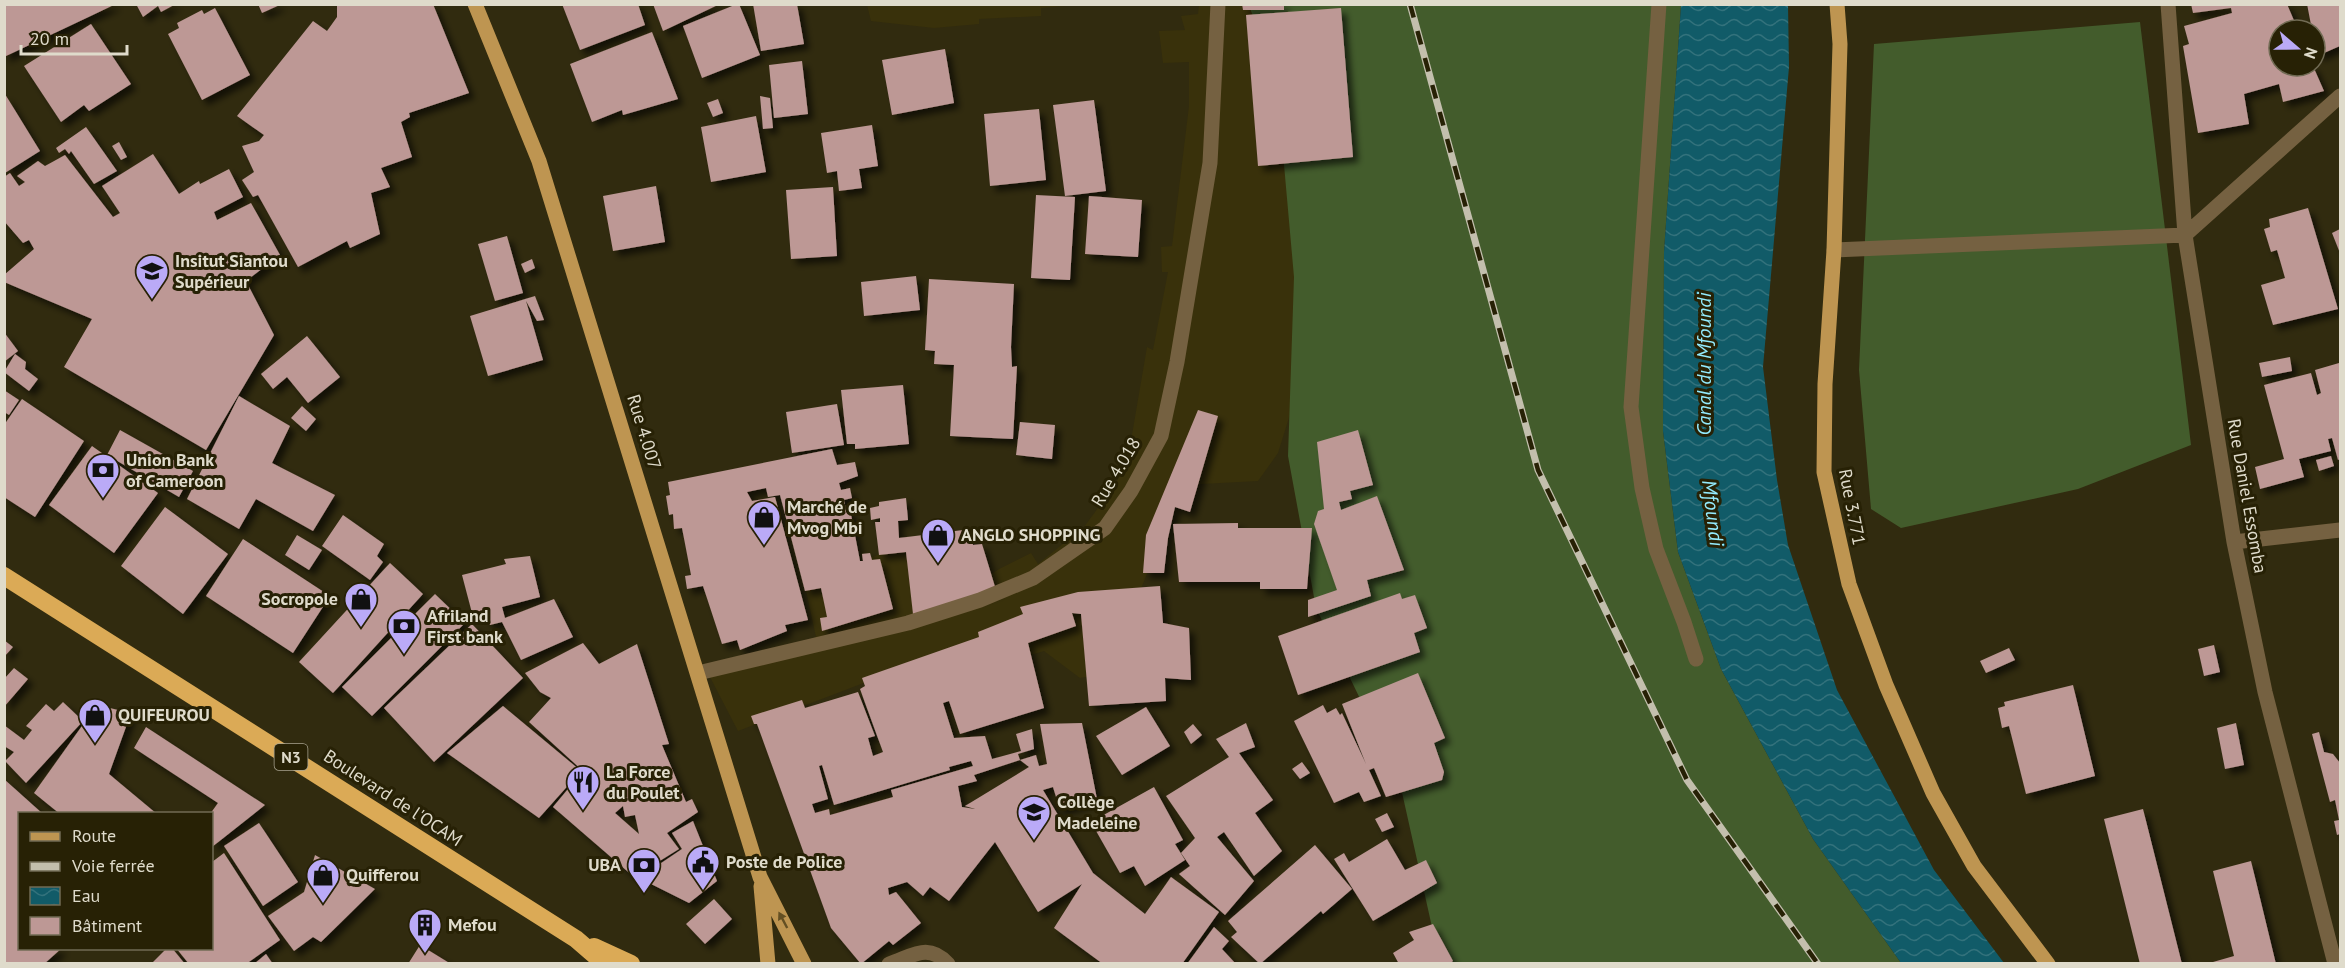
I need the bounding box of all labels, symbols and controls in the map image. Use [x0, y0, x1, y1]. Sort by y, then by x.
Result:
scale bar [21, 18, 128, 56]
north arrow [2267, 18, 2327, 78]
text: 20 m [30, 27, 69, 50]
text: N [2300, 45, 2322, 61]
place label: Insitut Siantou Supérieur [175, 249, 288, 293]
school or university icon: Insitut Siantou Supérieur [134, 253, 170, 300]
water label: Canal du Mfoundi [1691, 292, 1717, 436]
street label: Rue 4.007 [622, 392, 667, 472]
street label: Rue Daniel Essomba [2223, 417, 2272, 575]
street label: Rue 4.018 [1086, 433, 1145, 511]
place label: Union Bank of Cameroon [126, 448, 223, 492]
bank icon: Union Bank of Cameroon [85, 452, 121, 499]
street label: Rue 3.771 [1834, 467, 1871, 547]
water label: Mfoundi [1696, 478, 1730, 548]
place label: Marché de Mvog Mbi [787, 495, 867, 539]
shop icon: Marché de Mvog Mbi [746, 499, 782, 546]
shop icon: ANGLO SHOPPING [920, 517, 956, 564]
place label: ANGLO SHOPPING [961, 523, 1101, 546]
shop icon: Socropole [343, 581, 379, 628]
place label: Socropole [261, 587, 338, 610]
place label: Afriland First bank [427, 604, 503, 648]
bank icon: Afriland First bank [386, 608, 422, 655]
shop icon: QUIFEUROU [77, 697, 113, 744]
place label: QUIFEUROU [118, 703, 210, 726]
road number: N3 [274, 744, 308, 770]
street label: Boulevard de l'OCAM [319, 744, 467, 851]
place label: La Force du Poulet [606, 760, 680, 804]
restaurant icon: La Force du Poulet [565, 764, 601, 811]
place label: Collège Madeleine [1057, 790, 1137, 834]
school or university icon: Collège Madeleine [1016, 794, 1052, 841]
legend [18, 812, 213, 950]
text: Route [72, 824, 116, 847]
public building icon: Poste de Police [685, 844, 721, 891]
bank icon: UBA [626, 847, 662, 894]
place label: Poste de Police [726, 850, 842, 873]
place label: UBA [588, 853, 621, 876]
text: Voie ferrée [71, 854, 155, 877]
shop icon: Quifferou [305, 857, 341, 904]
place label: Quifferou [346, 863, 419, 886]
text: Eau [72, 884, 100, 907]
building icon: Mefou [407, 907, 443, 954]
one-way arrow [778, 911, 788, 928]
place label: Mefou [448, 913, 497, 936]
text: Bâtiment [72, 914, 142, 937]

